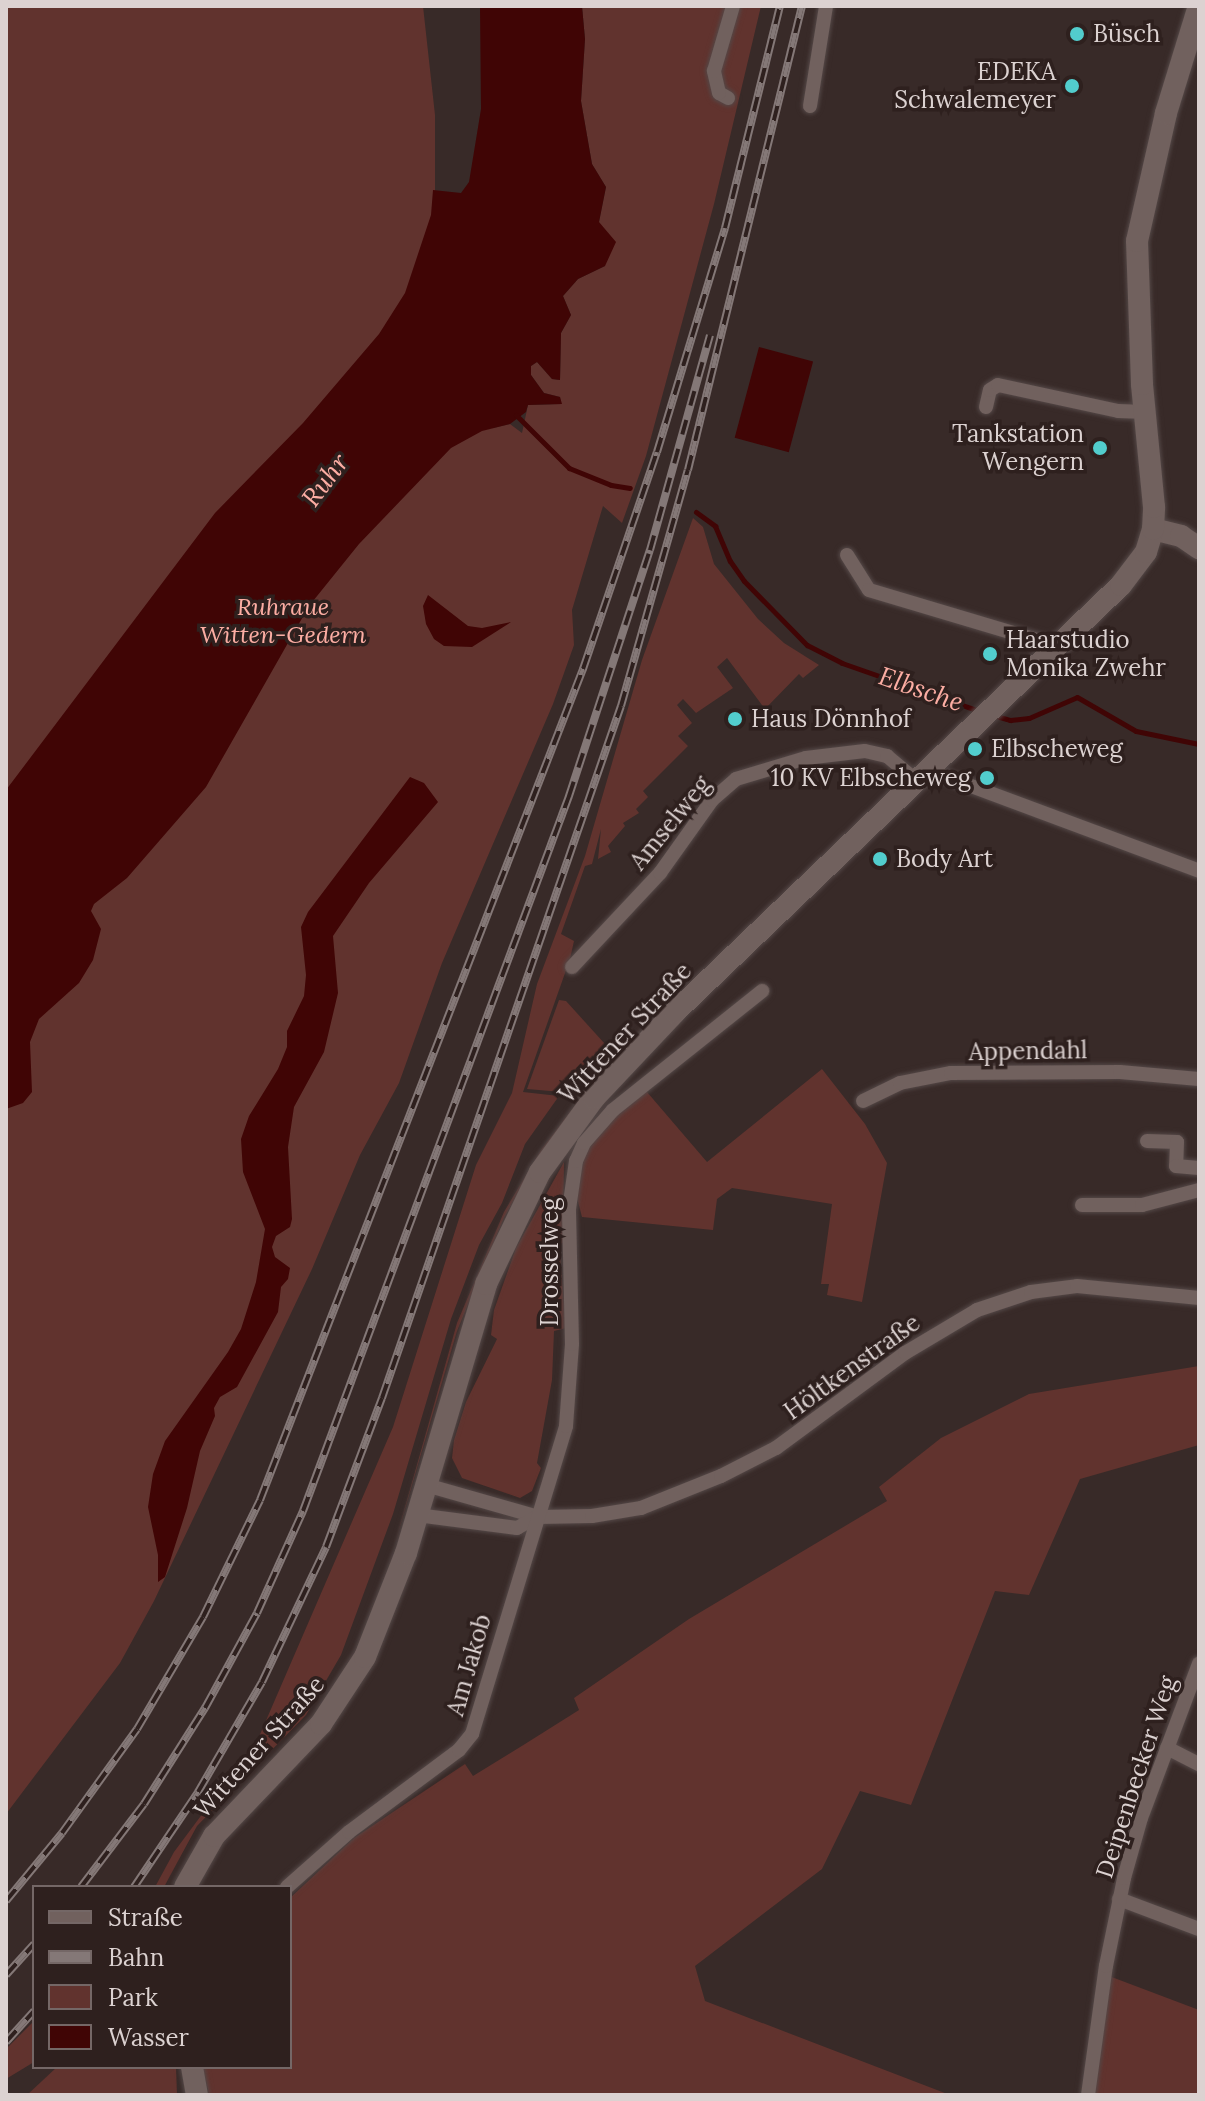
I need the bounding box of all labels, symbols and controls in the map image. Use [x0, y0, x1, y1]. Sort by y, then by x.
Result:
place label: Büsch [1093, 20, 1160, 48]
marker: Büsch [1068, 25, 1086, 43]
place label: EDEKA Schwalemeyer [894, 58, 1056, 114]
marker: EDEKA Schwalemeyer [1063, 77, 1081, 95]
place label: Tankstation Wengern [952, 420, 1084, 476]
marker: Tankstation Wengern [1091, 439, 1109, 457]
water label: Ruhr [295, 447, 355, 513]
park label: Ruhraue Witten-Gedern [200, 593, 366, 649]
place label: Haarstudio Monika Zwehr [1006, 626, 1166, 682]
marker: Haarstudio Monika Zwehr [981, 645, 999, 663]
water label: Elbsche [875, 660, 967, 718]
place label: Haus Dönnhof [751, 705, 911, 733]
marker: Haus Dönnhof [726, 710, 744, 728]
place label: Elbscheweg [991, 735, 1123, 763]
marker: Elbscheweg [966, 740, 984, 758]
place label: 10 KV Elbscheweg [771, 764, 971, 792]
marker: 10 KV Elbscheweg [978, 769, 996, 787]
street label: Amselweg [623, 770, 717, 876]
place label: Body Art [896, 845, 993, 873]
marker: Body Art [871, 850, 889, 868]
street label: Wittener Straße [553, 957, 697, 1109]
street label: Appendahl [968, 1036, 1088, 1066]
street label: Drosselweg [536, 1198, 564, 1326]
street label: Höltkenstraße [779, 1308, 925, 1426]
street label: Am Jakob [441, 1611, 497, 1719]
street label: Wittener Straße [188, 1670, 330, 1824]
street label: Deipenbecker Weg [1090, 1672, 1182, 1882]
legend [32, 1885, 292, 2069]
text: Straße [108, 1902, 183, 1933]
text: Bahn [108, 1942, 164, 1973]
text: Park [108, 1982, 158, 2013]
text: Wasser [108, 2022, 189, 2053]

